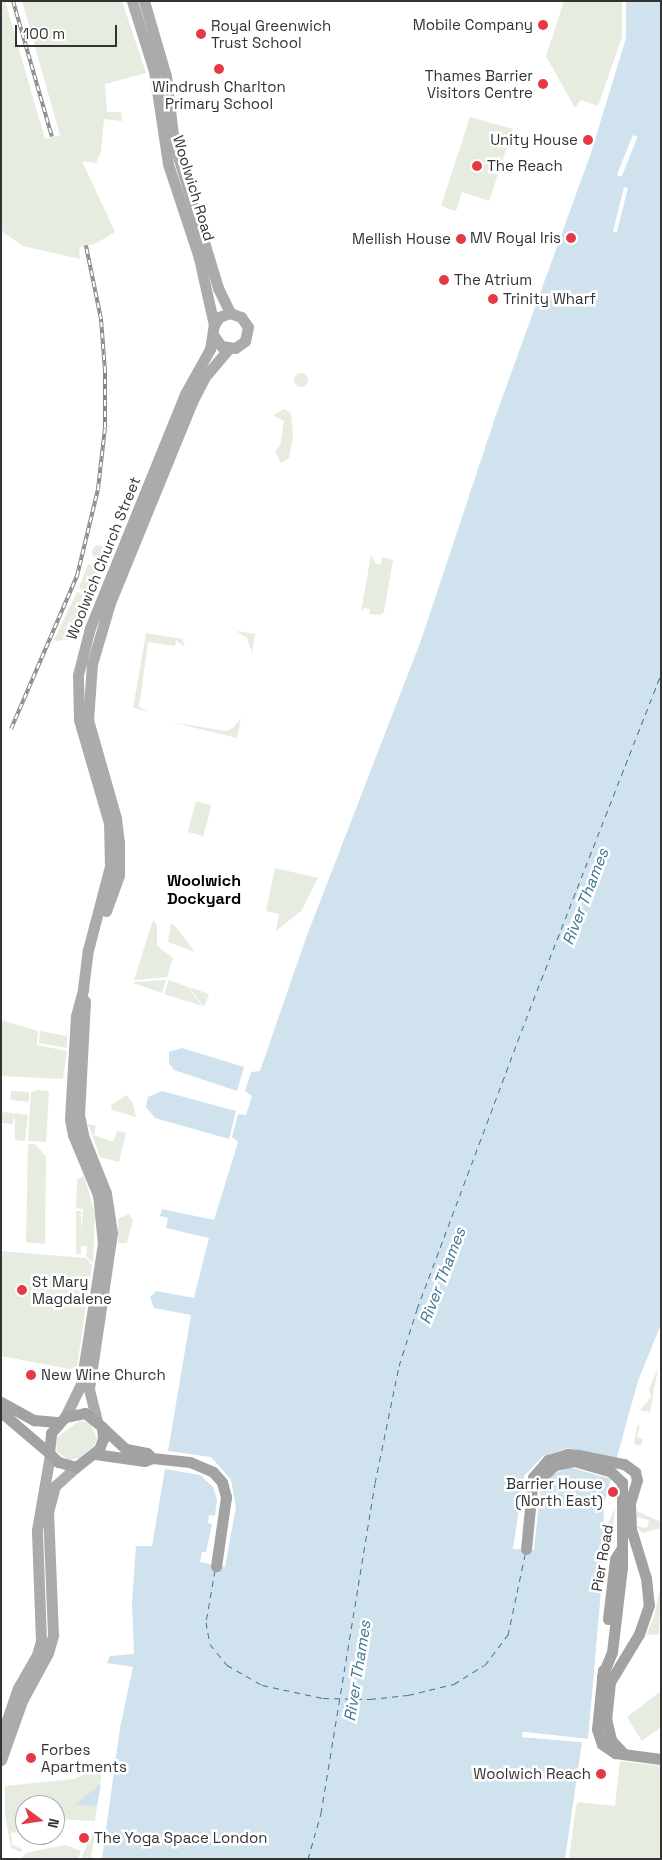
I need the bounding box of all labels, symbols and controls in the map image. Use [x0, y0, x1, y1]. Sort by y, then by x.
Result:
scale bar [18, 15, 120, 47]
place label: Royal Greenwich Trust School [211, 16, 331, 51]
place label: Mobile Company [413, 16, 533, 34]
marker: Mobile Company [537, 19, 549, 31]
text: 100 m [23, 24, 65, 43]
marker: Royal Greenwich Trust School [195, 28, 207, 40]
marker: Windrush Charlton Primary School [213, 63, 225, 75]
place label: Thames Barrier Visitors Centre [425, 66, 533, 101]
place label: Windrush Charlton Primary School [152, 77, 286, 112]
marker: Thames Barrier Visitors Centre [537, 78, 549, 90]
place label: Unity House [490, 131, 578, 149]
street label: Woolwich Road [169, 133, 219, 243]
marker: Unity House [582, 134, 594, 146]
place label: The Reach [487, 157, 563, 175]
marker: The Reach [471, 160, 483, 172]
place label: MV Royal Iris [470, 229, 561, 247]
place label: Mellish House [352, 230, 451, 248]
marker: MV Royal Iris [565, 232, 577, 244]
marker: Mellish House [455, 233, 467, 245]
place label: The Atrium [454, 271, 532, 289]
marker: The Atrium [438, 274, 450, 286]
place label: Trinity Wharf [503, 290, 596, 308]
marker: Trinity Wharf [487, 293, 499, 305]
street label: Woolwich Church Street [62, 474, 144, 642]
water label: River Thames [559, 846, 613, 948]
district label: Woolwich Dockyard [167, 871, 241, 909]
water label: River Thames [416, 1225, 470, 1327]
place label: St Mary Magdalene [32, 1272, 112, 1307]
marker: St Mary Magdalene [16, 1284, 28, 1296]
place label: New Wine Church [41, 1366, 166, 1384]
marker: New Wine Church [25, 1369, 37, 1381]
place label: Barrier House (North East) [506, 1474, 603, 1509]
marker: Barrier House (North East) [607, 1486, 619, 1498]
street label: Pier Road [587, 1523, 617, 1593]
water label: River Thames [341, 1619, 375, 1723]
place label: Forbes Apartments [41, 1740, 127, 1775]
marker: Forbes Apartments [25, 1752, 37, 1764]
place label: Woolwich Reach [473, 1765, 591, 1783]
marker: Woolwich Reach [595, 1768, 607, 1780]
north arrow [15, 1795, 65, 1845]
text: N [44, 1817, 63, 1830]
place label: The Yoga Space London [94, 1829, 268, 1847]
marker: The Yoga Space London [78, 1832, 90, 1844]

